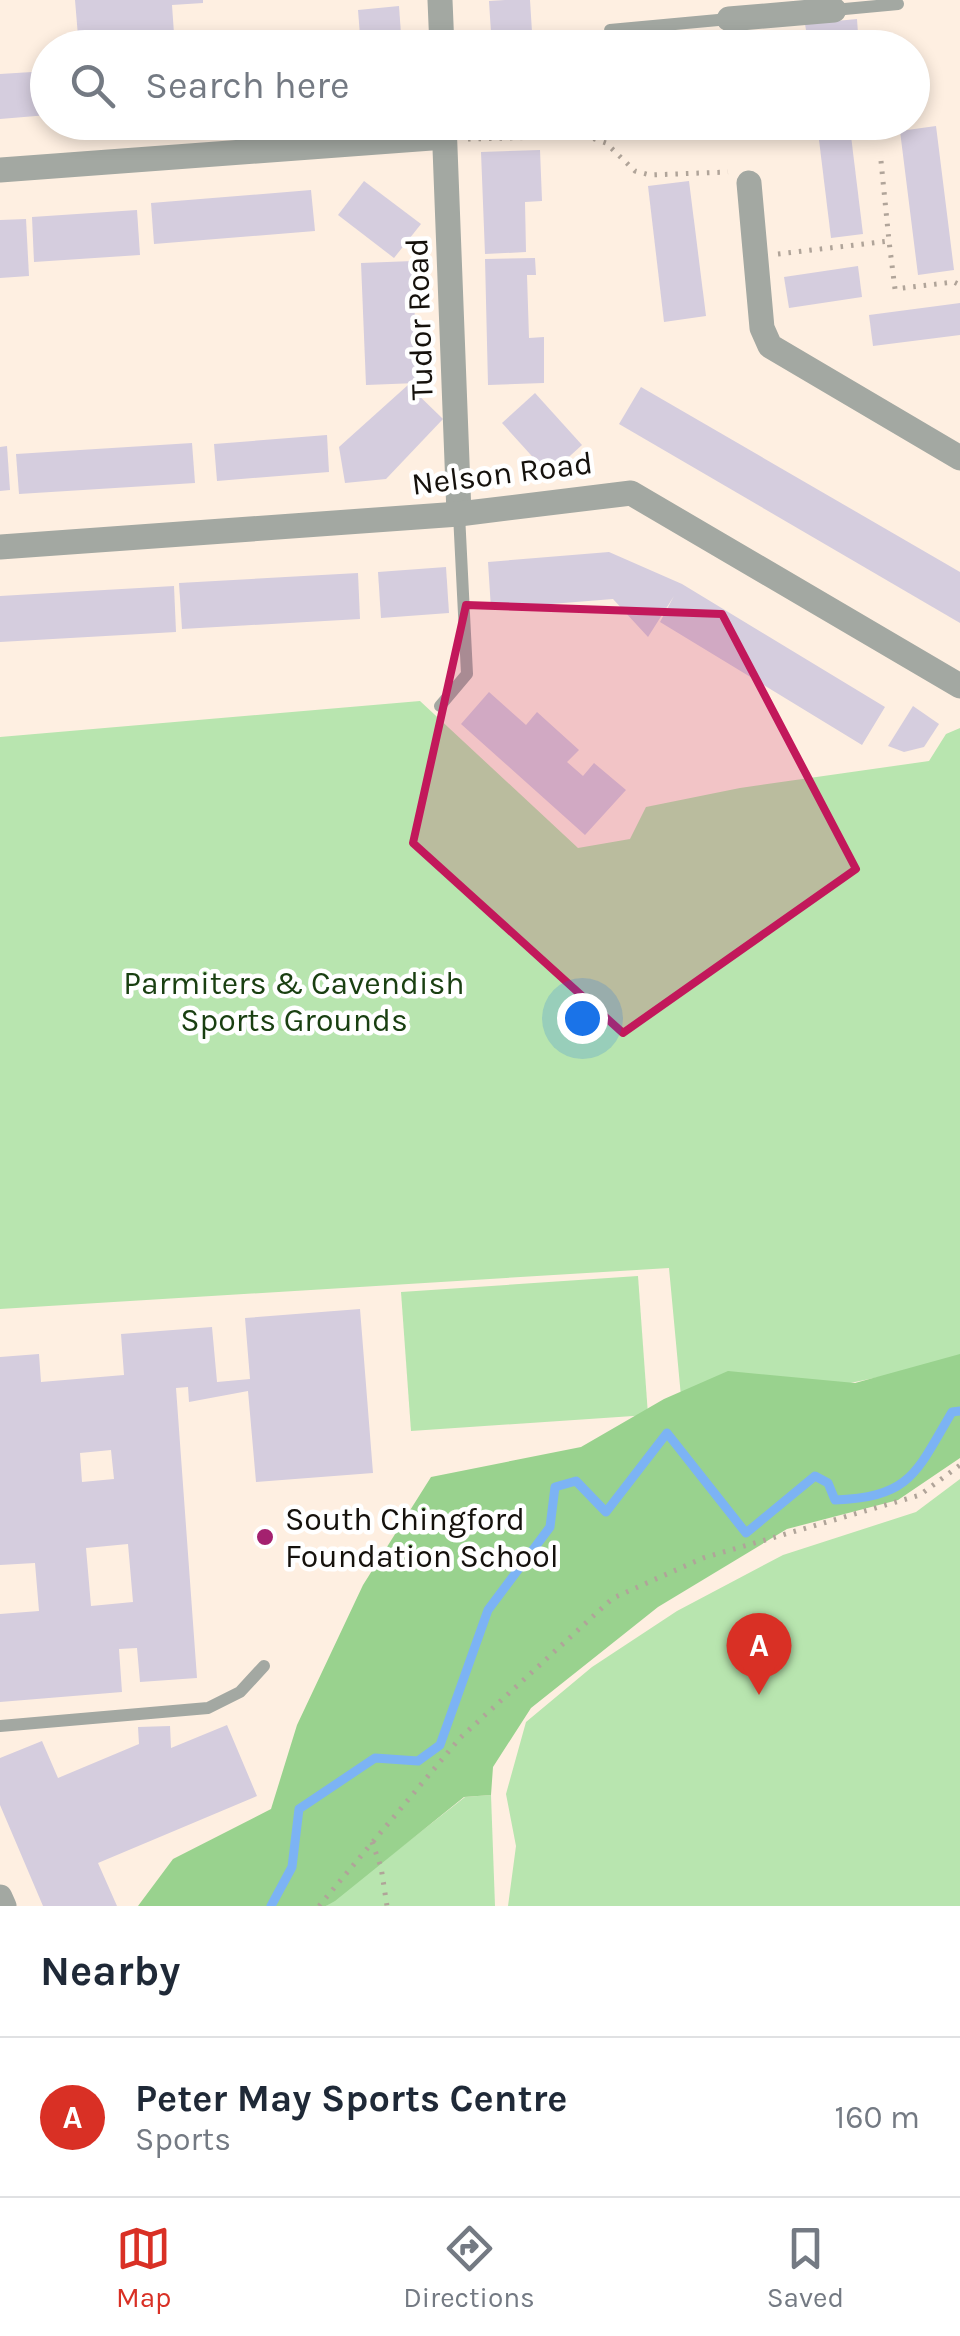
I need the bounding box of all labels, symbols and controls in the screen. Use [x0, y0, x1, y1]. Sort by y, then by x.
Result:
search box [30, 30, 930, 140]
icon: search [65, 58, 120, 113]
text: Search here [145, 63, 349, 108]
street label: Tudor Road [398, 237, 441, 401]
street label: Nelson Road [409, 444, 595, 503]
park label: Parmiters & Cavendish Sports Grounds [123, 965, 465, 1039]
your location [557, 993, 608, 1044]
place label: South Chingford Foundation School [285, 1501, 559, 1575]
marker: South Chingford Foundation School [254, 1526, 276, 1548]
pin: A [726, 1612, 792, 1695]
text: Nearby [40, 1946, 180, 1996]
text: Peter May Sports Centre [135, 2076, 567, 2121]
text: A [62, 2099, 83, 2136]
text: 160 m [835, 2099, 920, 2136]
text: Sports [135, 2121, 231, 2158]
tab: Map [116, 2221, 171, 2314]
tab: Directions [403, 2221, 535, 2314]
tab: Saved [767, 2221, 844, 2314]

